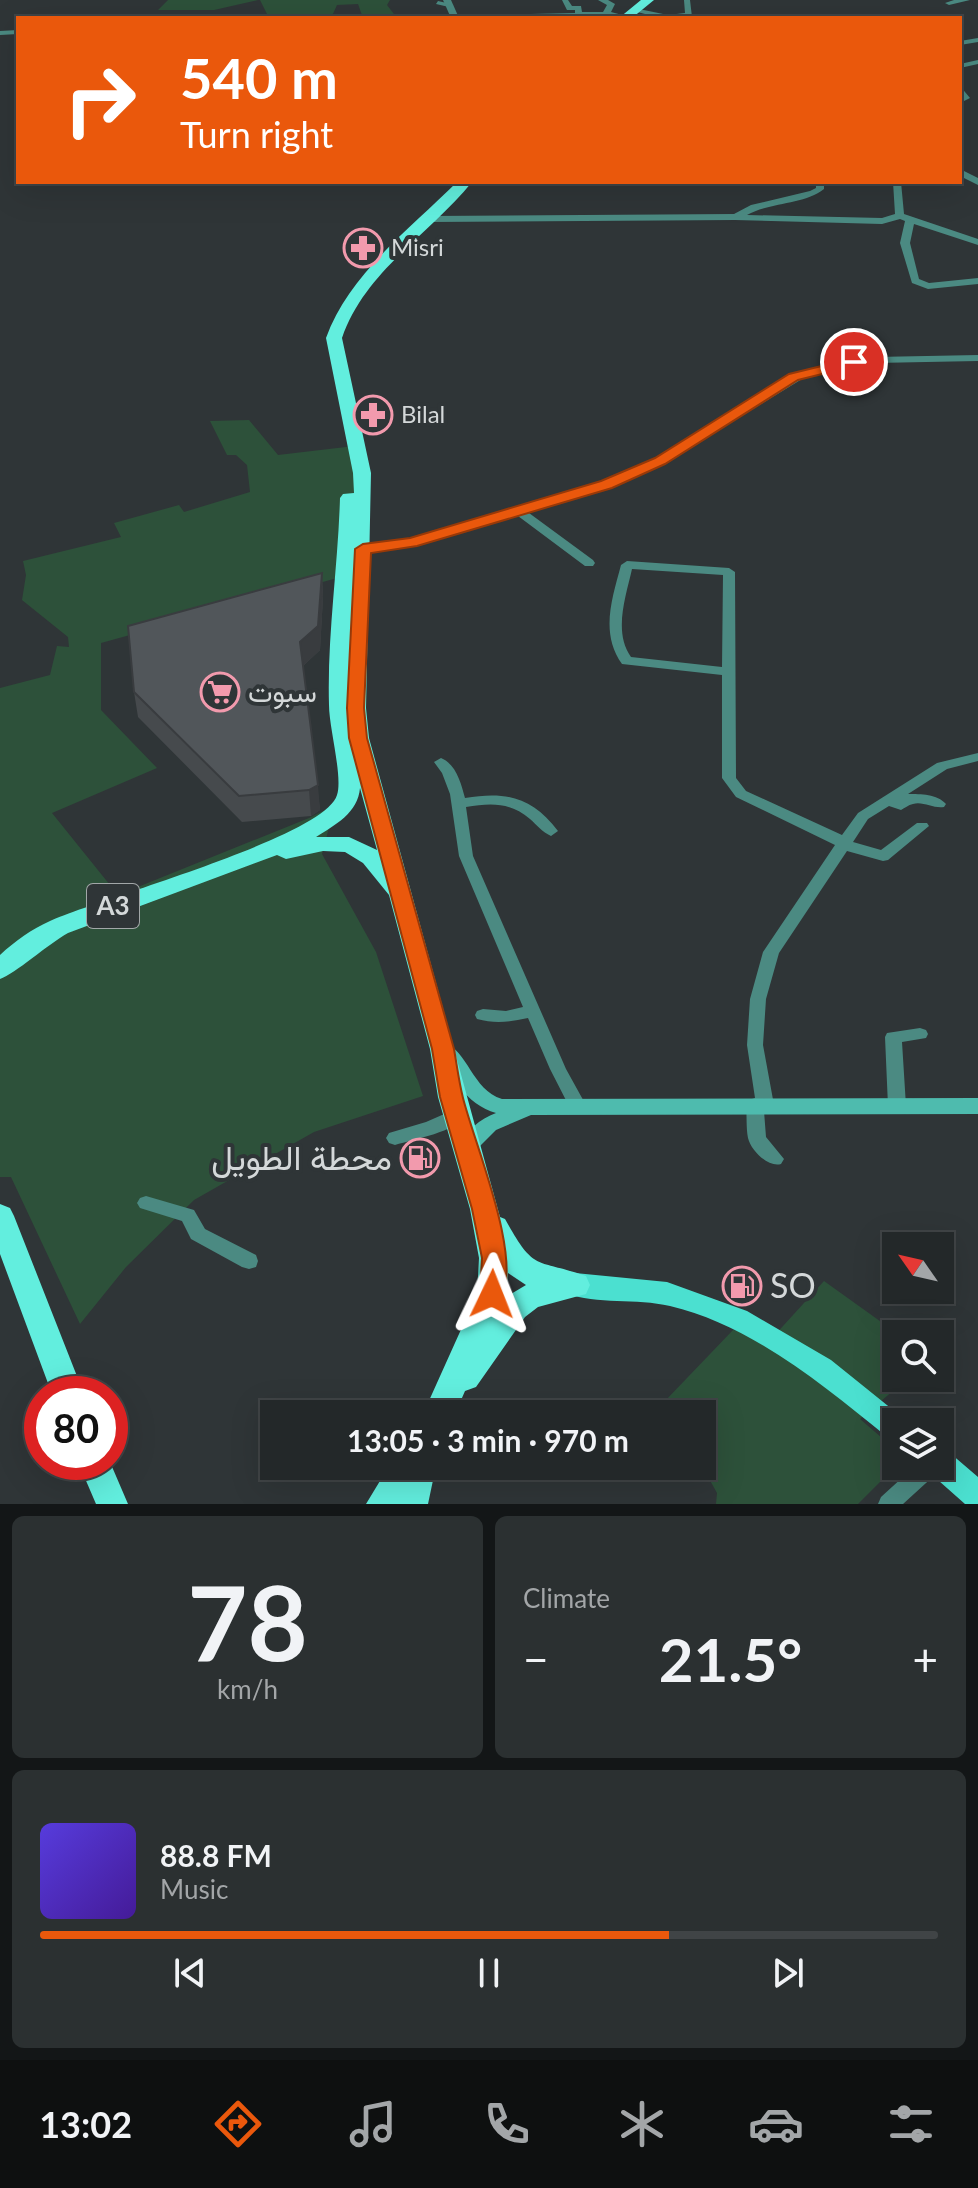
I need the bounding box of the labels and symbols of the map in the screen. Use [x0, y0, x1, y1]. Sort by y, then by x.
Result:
pharmacy icon: Misri [342, 227, 384, 269]
place label: Misri [391, 232, 444, 261]
pin [820, 328, 888, 396]
pharmacy icon: Bilal [352, 394, 394, 436]
place label: Bilal [401, 399, 445, 428]
supermarket icon: سبوت [199, 671, 241, 713]
place label: سبوت [248, 674, 317, 710]
road number: A3 [87, 884, 139, 928]
place label: محطة الطويل [211, 1136, 392, 1179]
fuel station icon: محطة الطويل [399, 1137, 441, 1179]
north arrow [882, 1232, 954, 1304]
position arrow [450, 1252, 534, 1336]
place label: SO [770, 1264, 816, 1305]
fuel station icon: SO [721, 1265, 763, 1307]
speed limit sign: 80 [24, 1376, 128, 1480]

